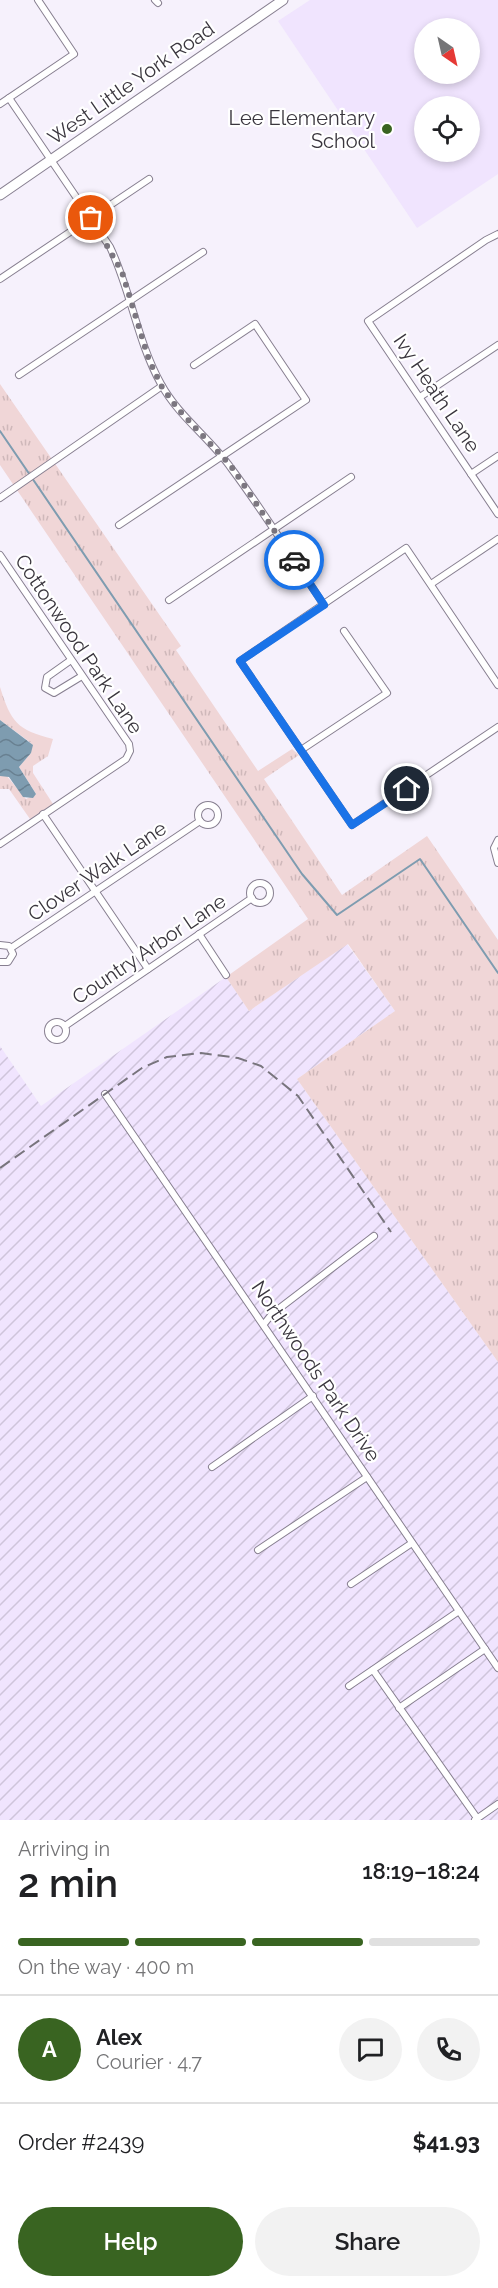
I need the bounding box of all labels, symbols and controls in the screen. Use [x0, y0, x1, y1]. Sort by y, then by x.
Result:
street label: West Little York Road [43, 17, 219, 149]
north arrow [414, 18, 480, 84]
map controls [414, 18, 480, 162]
button: locate [414, 96, 480, 162]
place label: Lee Elementary School [228, 106, 376, 153]
marker: Lee Elementary School [380, 122, 394, 136]
pin [65, 192, 116, 243]
icon: bag [74, 201, 107, 234]
street label: Ivy Heath Lane [389, 329, 486, 457]
courier [264, 530, 324, 590]
icon: car [278, 544, 311, 577]
street label: Cottonwood Park Lane [10, 550, 148, 738]
pin [381, 763, 432, 814]
icon: home [390, 772, 423, 805]
street label: Clover Walk Lane [23, 816, 171, 926]
street label: Country Arbor Lane [68, 889, 231, 1009]
street label: Northwoods Park Drive [247, 1276, 386, 1466]
text: Arriving in [18, 1837, 110, 1861]
text: 18:19–18:24 [362, 1858, 480, 1884]
text: 2 min [18, 1860, 118, 1906]
text: On the way · 400 m [18, 1955, 194, 1979]
button: chat [339, 2018, 402, 2081]
button: phone [417, 2018, 480, 2081]
text: Alex [96, 2024, 142, 2050]
text: A [42, 2036, 57, 2062]
text: Courier · 4.7 [96, 2050, 202, 2074]
text: Order #2439 [18, 2129, 144, 2155]
text: $41.93 [412, 2129, 480, 2155]
button: Help [18, 2207, 243, 2276]
button: Share [255, 2207, 480, 2276]

